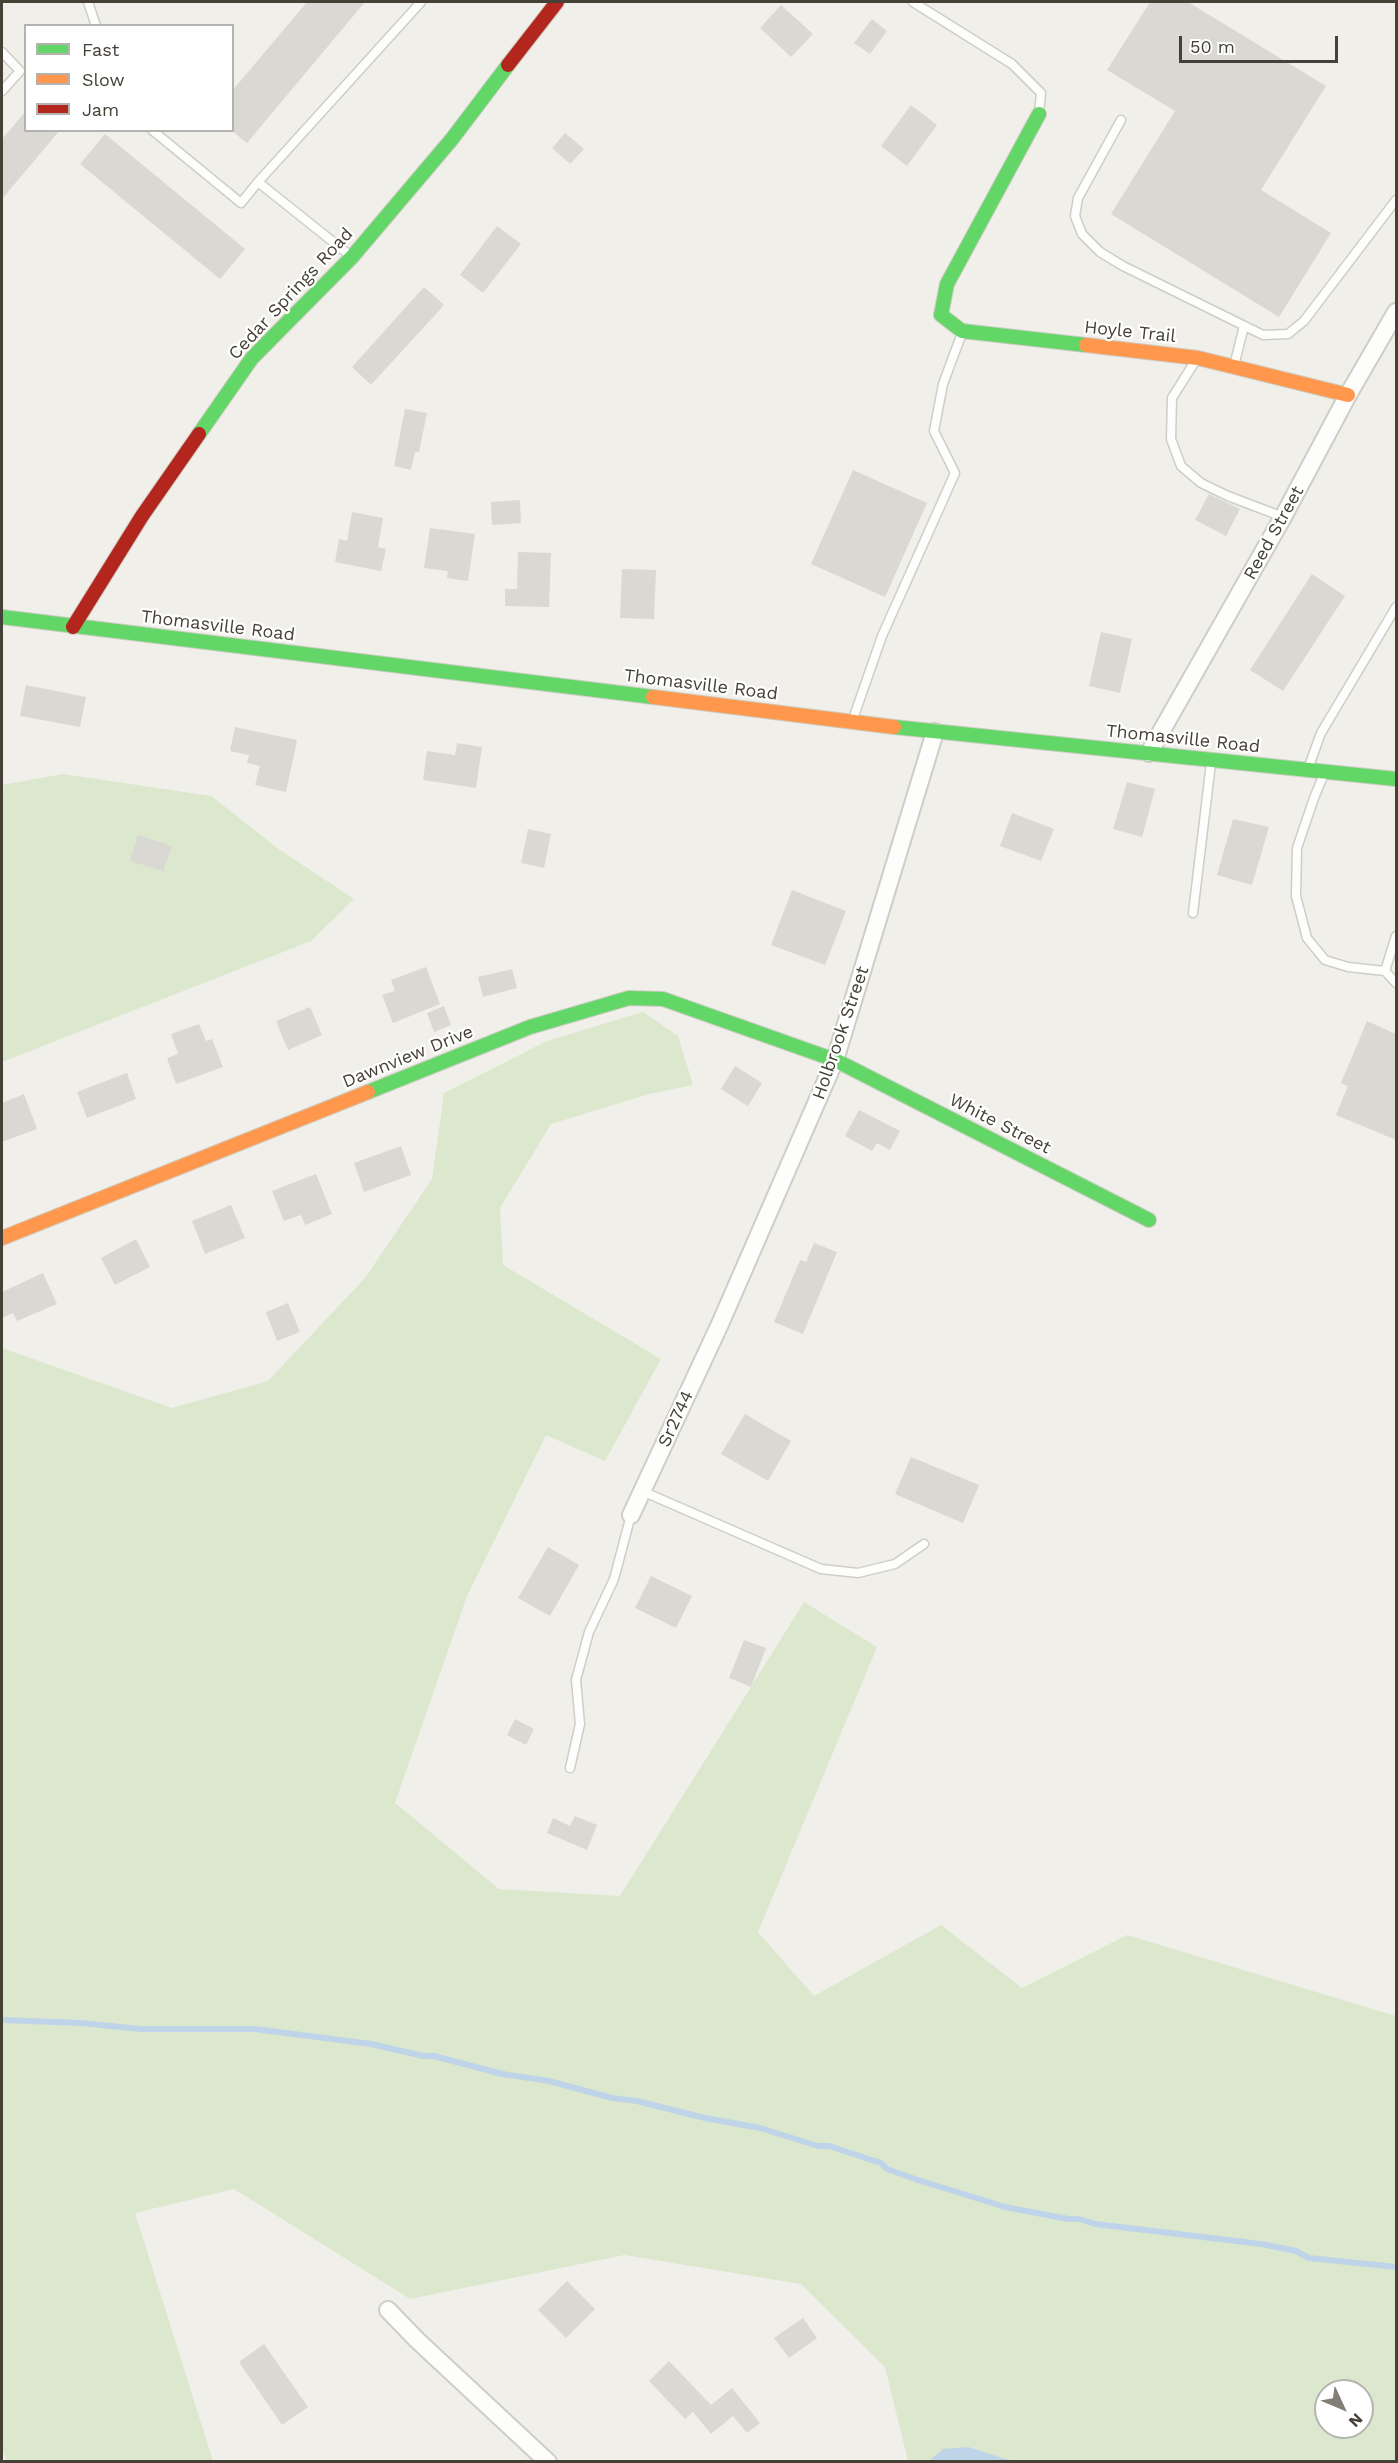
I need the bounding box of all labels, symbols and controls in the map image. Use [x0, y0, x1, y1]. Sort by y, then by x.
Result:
legend [24, 24, 234, 132]
scale bar [1182, 24, 1341, 62]
text: 50 m [1190, 36, 1235, 57]
text: Fast [82, 39, 119, 60]
text: Slow [82, 69, 125, 90]
text: Jam [82, 99, 119, 120]
street label: Cedar Springs Road [224, 223, 358, 365]
street label: Hoyle Trail [1083, 316, 1177, 348]
street label: Reed Street [1239, 482, 1309, 584]
street label: Thomasville Road [140, 606, 296, 646]
street label: Thomasville Road [623, 665, 779, 705]
street label: Thomasville Road [1105, 720, 1261, 758]
street label: Holbrook Street [808, 963, 874, 1103]
street label: Dawnview Drive [339, 1021, 477, 1093]
street label: White Street [945, 1089, 1055, 1159]
street label: Sr2744 [654, 1387, 698, 1451]
north arrow [1314, 2379, 1374, 2439]
text: N [1345, 2410, 1367, 2431]

